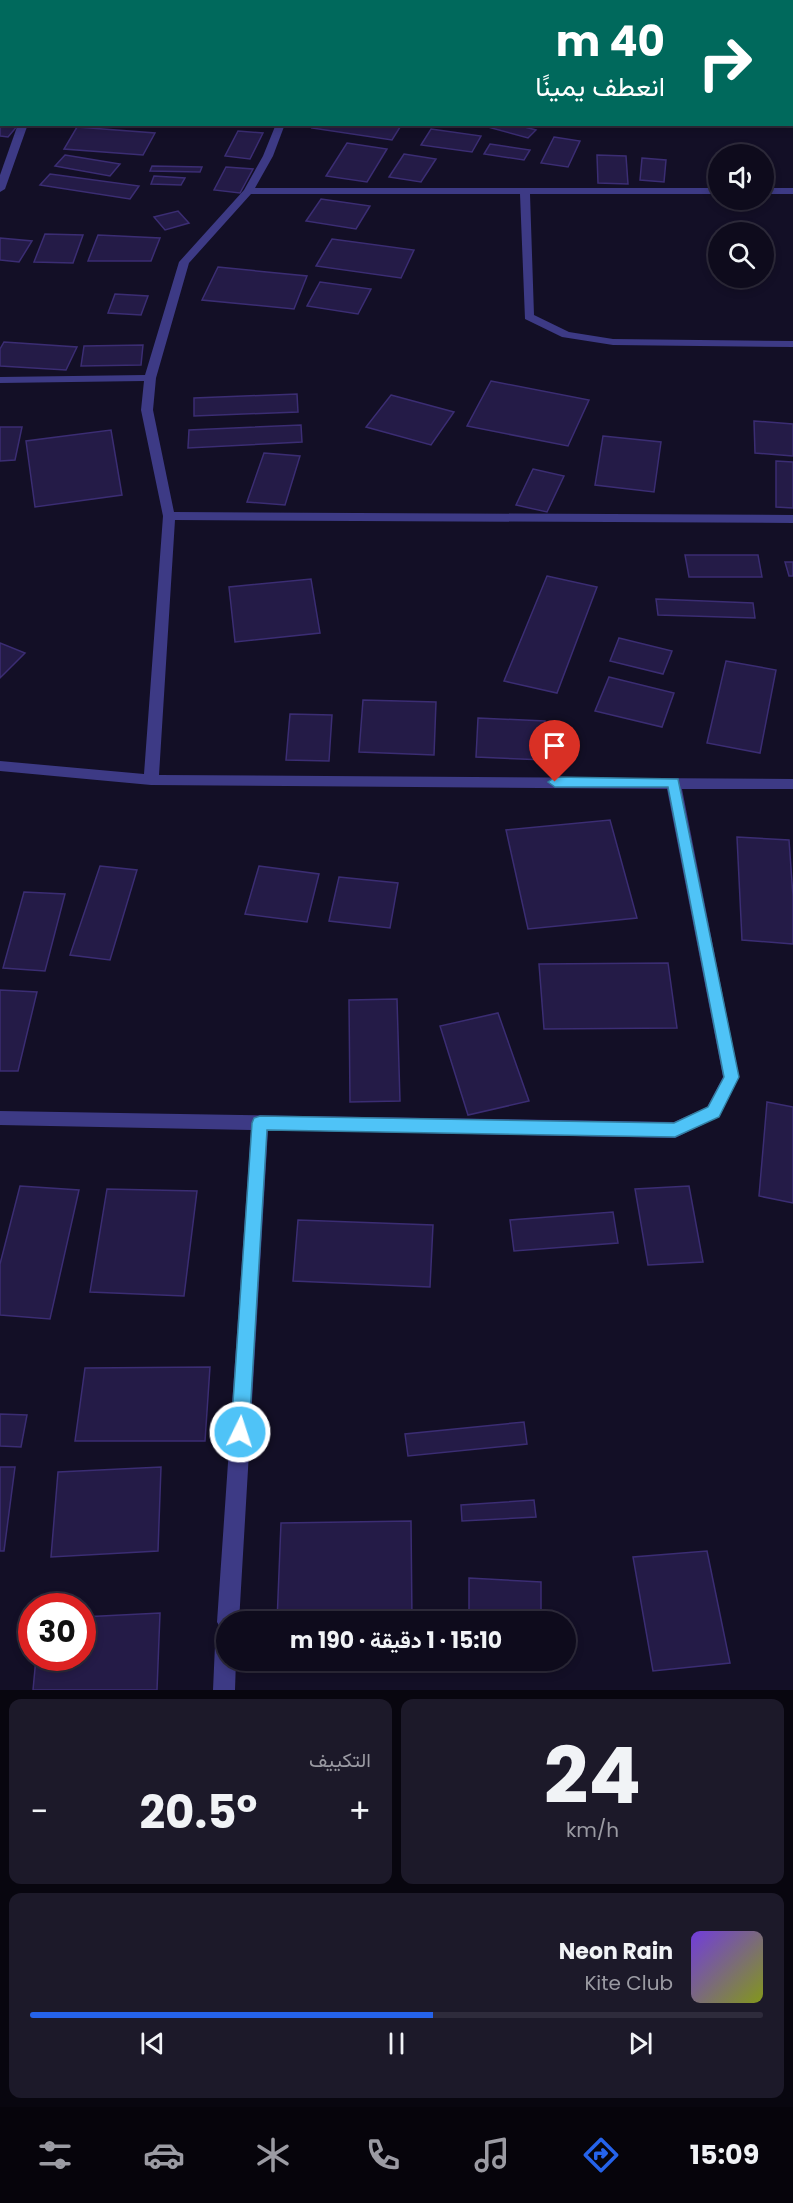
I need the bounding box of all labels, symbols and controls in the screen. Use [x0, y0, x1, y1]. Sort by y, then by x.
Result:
text: 40 m [556, 12, 665, 71]
icon: right [686, 24, 764, 102]
text: انعطف يمينًا [535, 68, 665, 105]
map controls [708, 144, 774, 288]
button: sound [708, 144, 774, 210]
button: search [708, 222, 774, 288]
pin [529, 720, 580, 782]
icon: arrive [538, 729, 571, 762]
position arrow [208, 1400, 272, 1464]
speed limit sign: 30 [18, 1593, 96, 1671]
text: 15:10 · 1 دقيقة · 190 m [290, 1625, 502, 1656]
text: 24 [544, 1721, 641, 1830]
text: التكييف [309, 1746, 371, 1774]
text: 20.5° [139, 1781, 257, 1844]
text: − [30, 1788, 48, 1835]
text: + [348, 1788, 371, 1835]
text: km/h [566, 1816, 619, 1844]
text: Neon Rain [559, 1936, 673, 1967]
text: Kite Club [584, 1969, 673, 1997]
icon: previous [136, 2027, 169, 2060]
icon: pause [380, 2027, 413, 2060]
icon: next [624, 2027, 657, 2060]
icon: filters [34, 2134, 76, 2176]
icon: car [143, 2134, 185, 2176]
icon: climate [252, 2134, 294, 2176]
icon: phone [362, 2134, 404, 2176]
icon: music [471, 2134, 513, 2176]
icon: directions [580, 2134, 622, 2176]
text: 15:09 [690, 2136, 759, 2173]

